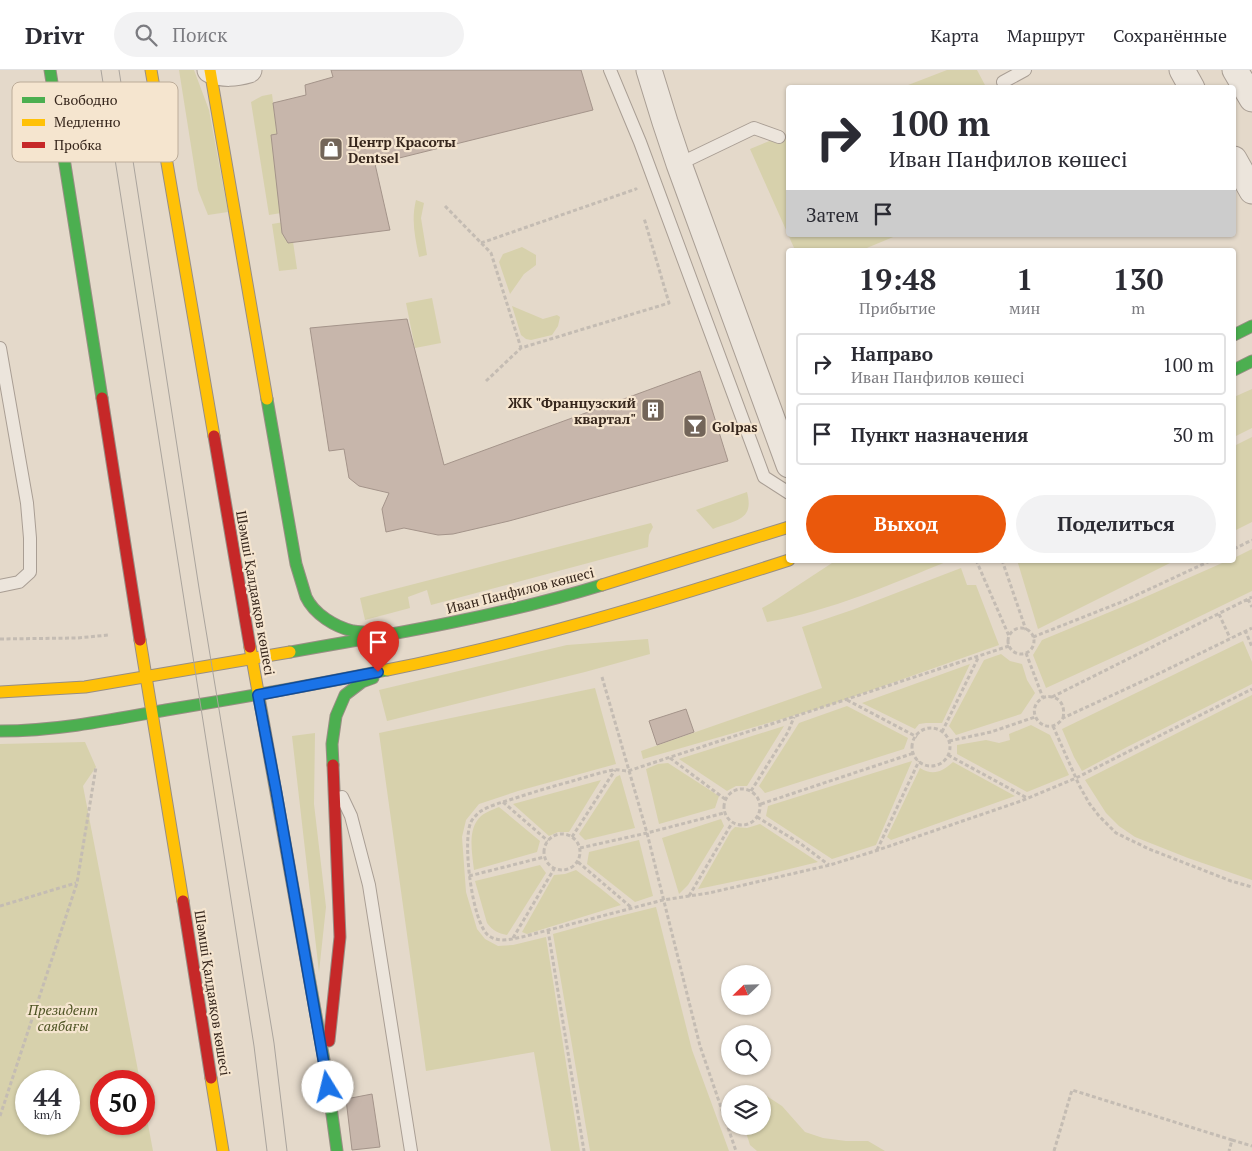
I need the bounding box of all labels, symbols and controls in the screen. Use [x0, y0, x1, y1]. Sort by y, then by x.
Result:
search box [114, 12, 464, 57]
text: Drivr [25, 19, 84, 51]
icon: search [132, 21, 160, 49]
text: Поиск [172, 22, 227, 47]
text: Карта [930, 23, 979, 47]
text: Маршрут [1007, 23, 1085, 47]
text: Сохранённые [1113, 23, 1227, 47]
legend [12, 82, 178, 162]
text: Свободно [54, 90, 118, 109]
text: 100 m [889, 100, 990, 146]
icon: right [806, 105, 871, 170]
text: Медленно [54, 112, 121, 131]
place label: Центр Красоты Dentsel [348, 132, 456, 167]
text: Пробка [54, 135, 102, 154]
shop icon: Центр Красоты Dentsel [318, 136, 344, 162]
text: Иван Панфилов көшесі [889, 144, 1128, 173]
icon: arrive [869, 200, 897, 228]
text: Затем [806, 202, 859, 227]
text: 19:48 [858, 259, 937, 299]
text: 1 [1016, 259, 1033, 299]
text: 130 [1113, 259, 1164, 299]
text: Прибытие [859, 297, 936, 319]
text: мин [1009, 297, 1040, 319]
text: m [1131, 297, 1145, 319]
text: Направо [851, 341, 933, 366]
icon: right [808, 350, 836, 378]
text: 100 m [1163, 352, 1214, 377]
text: Иван Панфилов көшесі [851, 366, 1025, 388]
place label: ЖК "Французский квартал" [508, 393, 636, 428]
building icon: ЖК "Французский квартал" [640, 397, 666, 423]
bar icon: Golpas [682, 413, 708, 439]
place label: Golpas [712, 417, 758, 436]
icon: arrive [808, 420, 836, 448]
text: Пункт назначения [851, 422, 1028, 447]
text: 30 m [1173, 422, 1214, 447]
button: Выход [806, 495, 1006, 553]
button: Поделиться [1016, 495, 1216, 553]
street label: Шәмші Қалдаяқов көшесі [232, 509, 280, 677]
street label: Иван Панфилов көшесі [444, 562, 596, 618]
pin [357, 621, 399, 672]
icon: arrive [364, 628, 392, 656]
street label: Шәмші Қалдаяқов көшесі [191, 909, 235, 1077]
north arrow [721, 965, 771, 1015]
map controls [721, 965, 771, 1135]
park label: Президент саябағы [27, 1000, 98, 1035]
button: search [721, 1025, 771, 1075]
position arrow [301, 1060, 353, 1112]
speed limit sign: 50 [90, 1070, 155, 1135]
text: 44 [33, 1080, 62, 1113]
button: layers [721, 1085, 771, 1135]
text: km/h [34, 1107, 61, 1122]

